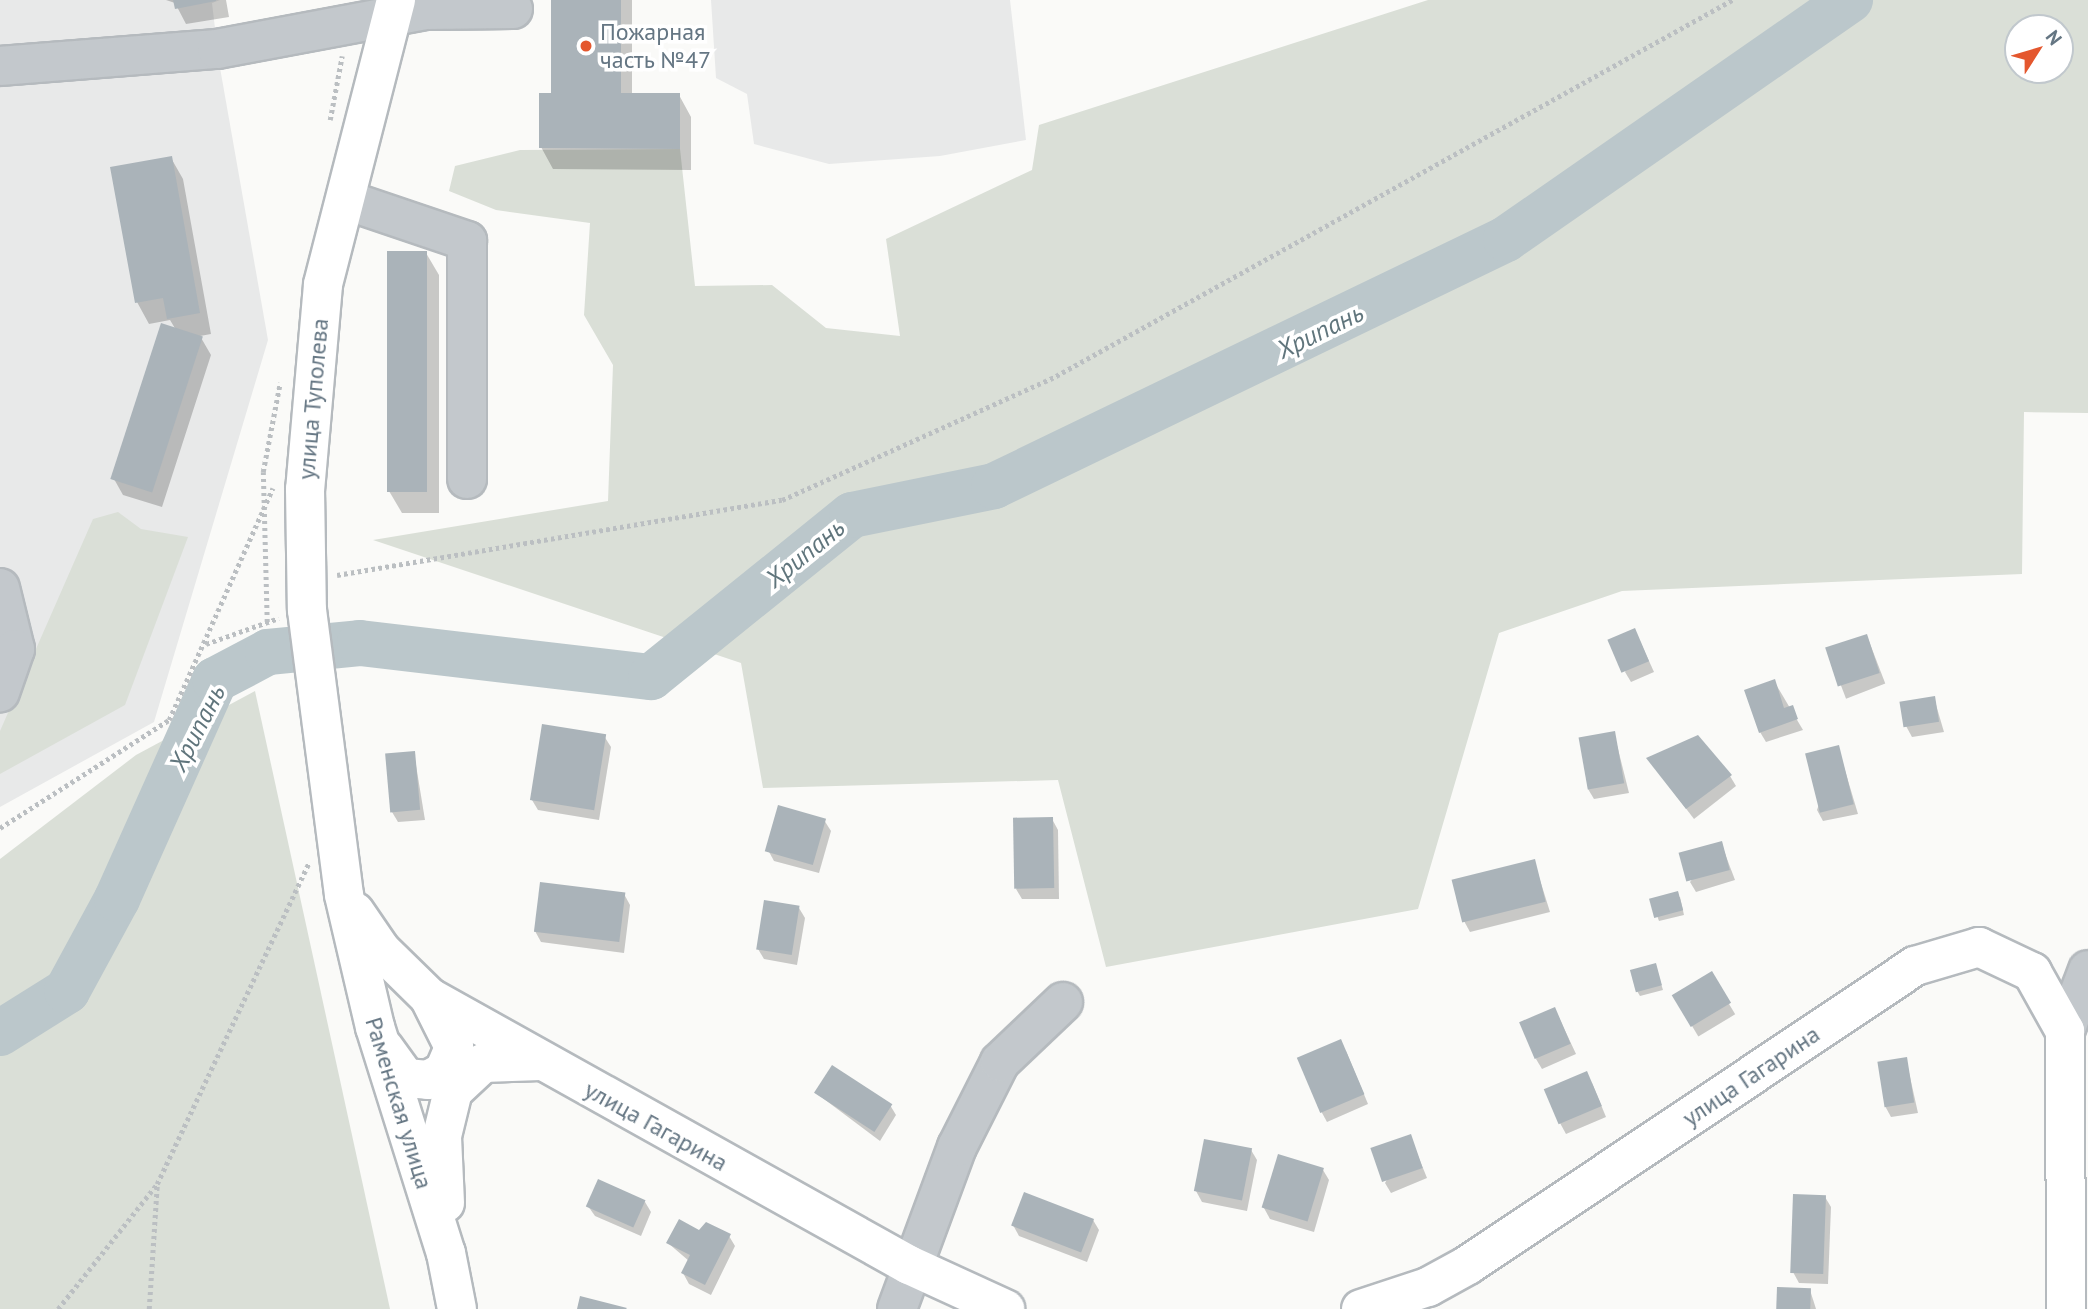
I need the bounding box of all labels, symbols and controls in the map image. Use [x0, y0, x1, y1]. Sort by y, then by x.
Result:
north arrow [2004, 14, 2074, 84]
place label: Пожарная часть №47 [600, 18, 712, 74]
text: N [2041, 25, 2068, 50]
marker: Пожарная часть №47 [578, 38, 594, 54]
water label: Хрипань [1271, 297, 1369, 365]
street label: улица Туполева [292, 317, 334, 481]
water label: Хрипань [759, 512, 851, 594]
water label: Хрипань [162, 680, 232, 776]
street label: Раменская улица [359, 1014, 439, 1192]
street label: улица Гагарина [1677, 1020, 1825, 1132]
street label: улица Гагарина [579, 1075, 733, 1177]

